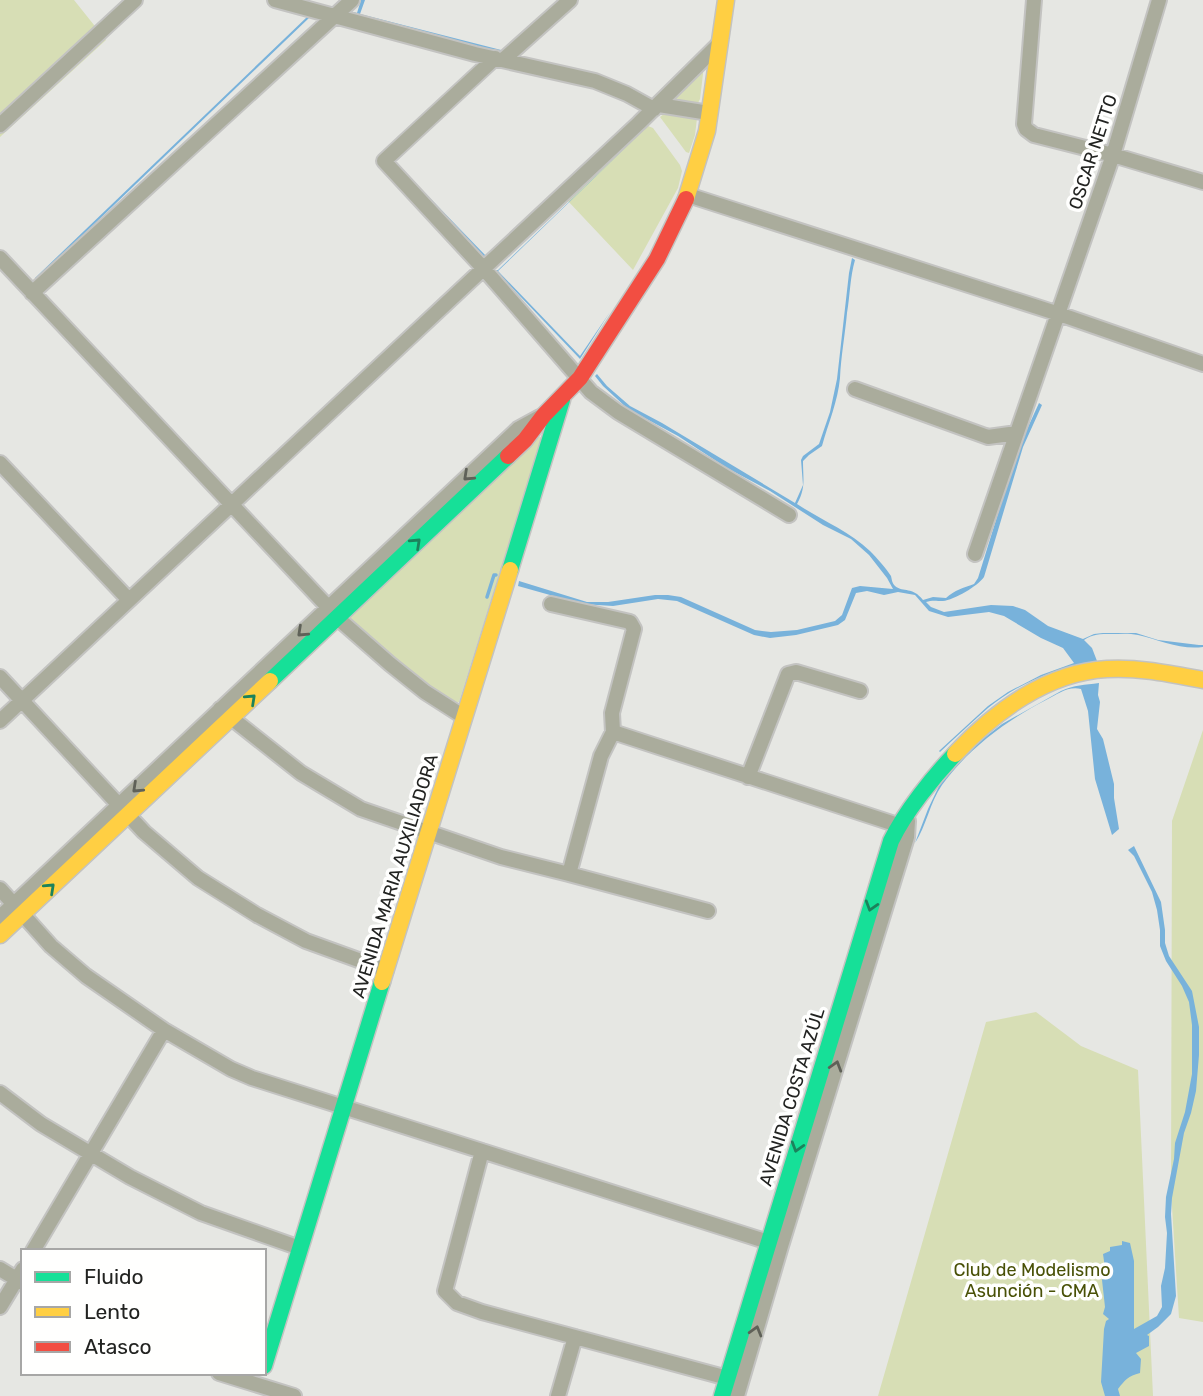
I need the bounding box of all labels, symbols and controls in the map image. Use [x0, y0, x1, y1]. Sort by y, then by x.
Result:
street label: OSCAR NETTO [1064, 92, 1122, 212]
one-way arrow [463, 467, 476, 480]
one-way arrow [408, 538, 421, 551]
one-way arrow [298, 623, 311, 636]
one-way arrow [243, 694, 256, 707]
street label: AVENIDA MARIA AUXILIADORA [347, 751, 443, 1001]
one-way arrow [132, 779, 145, 792]
one-way arrow [42, 884, 55, 897]
one-way arrow [865, 900, 880, 912]
street label: AVENIDA COSTA AZÚL [754, 1005, 830, 1189]
one-way arrow [828, 1060, 843, 1072]
one-way arrow [790, 1140, 805, 1152]
legend [21, 1249, 266, 1375]
park label: Club de Modelismo Asunción - CMA [953, 1259, 1111, 1302]
text: Fluido [84, 1264, 144, 1289]
text: Lento [84, 1299, 140, 1324]
one-way arrow [748, 1325, 763, 1337]
text: Atasco [84, 1334, 152, 1359]

